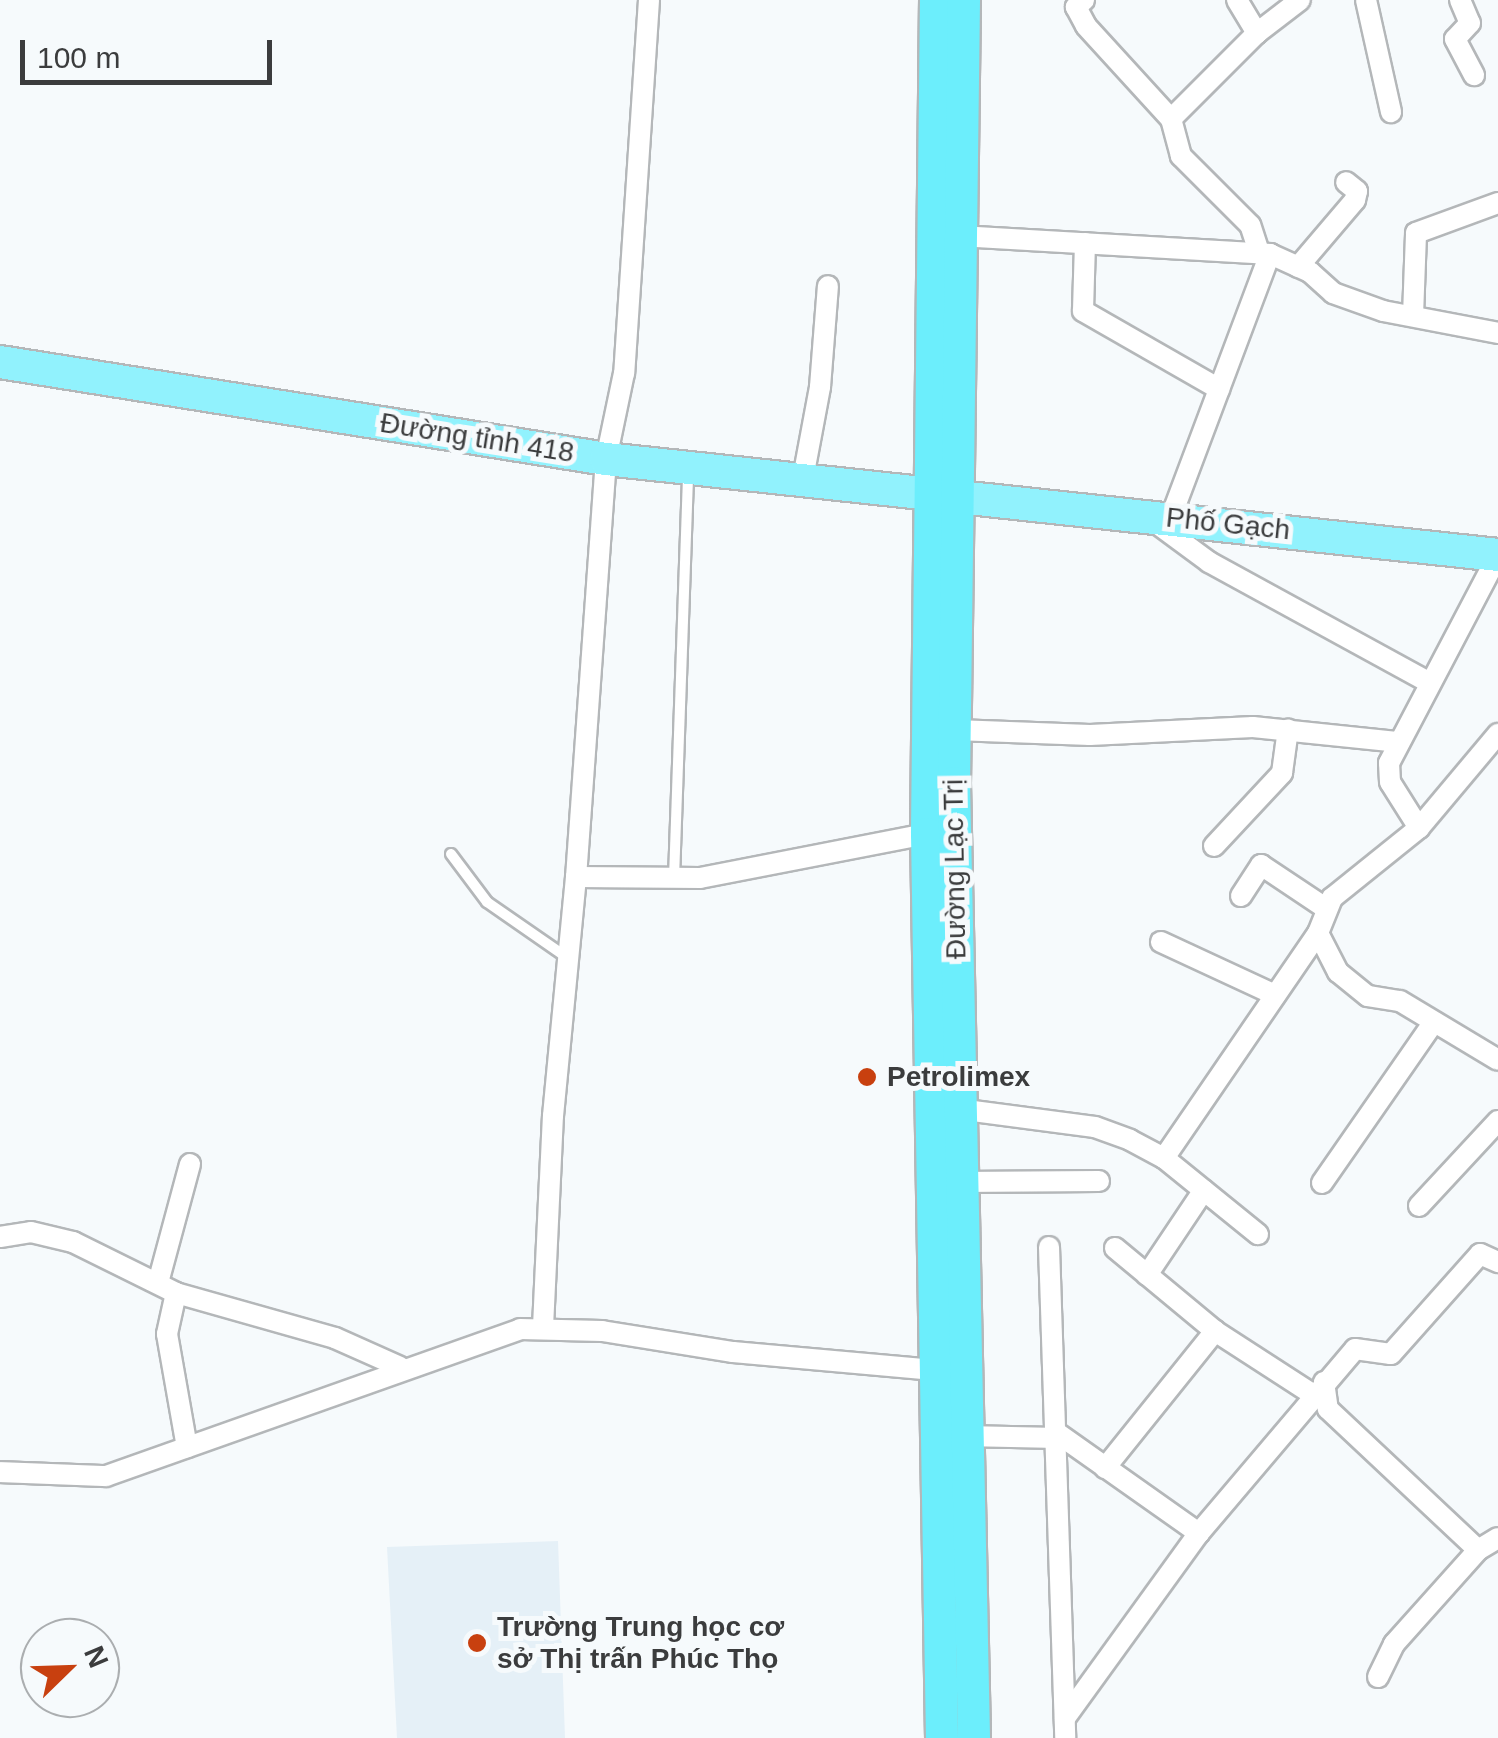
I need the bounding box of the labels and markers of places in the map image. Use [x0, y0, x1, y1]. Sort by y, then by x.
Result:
place label: Petrolimex [887, 1060, 1030, 1094]
marker: Petrolimex [856, 1066, 878, 1088]
place label: Trường Trung học cơ sở Thị trấn Phúc Thọ [497, 1610, 784, 1676]
marker: Trường Trung học cơ sở Thị trấn Phúc Thọ [466, 1632, 488, 1654]

